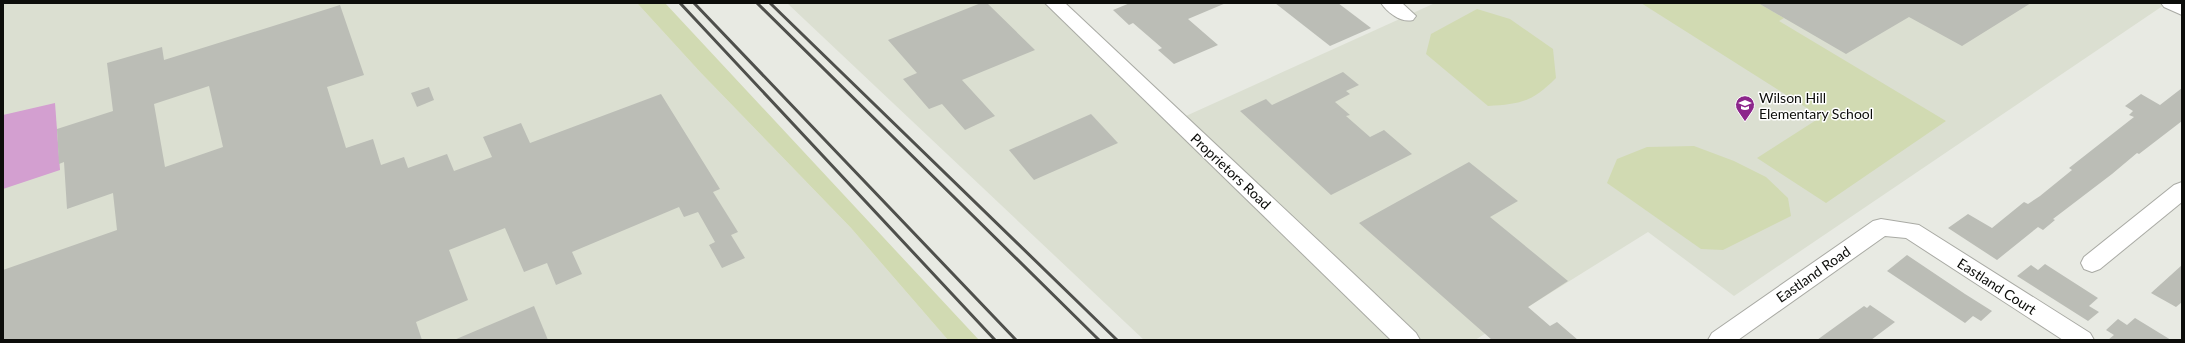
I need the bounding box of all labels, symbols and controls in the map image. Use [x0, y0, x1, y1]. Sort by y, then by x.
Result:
place label: Wilson Hill Elementary School [1759, 89, 1873, 122]
school or university icon: Wilson Hill Elementary School [1734, 94, 1756, 122]
street label: Proprietors Road [1187, 130, 1275, 212]
street label: Eastland Road [1773, 242, 1853, 306]
street label: Eastland Court [1954, 254, 2040, 318]

